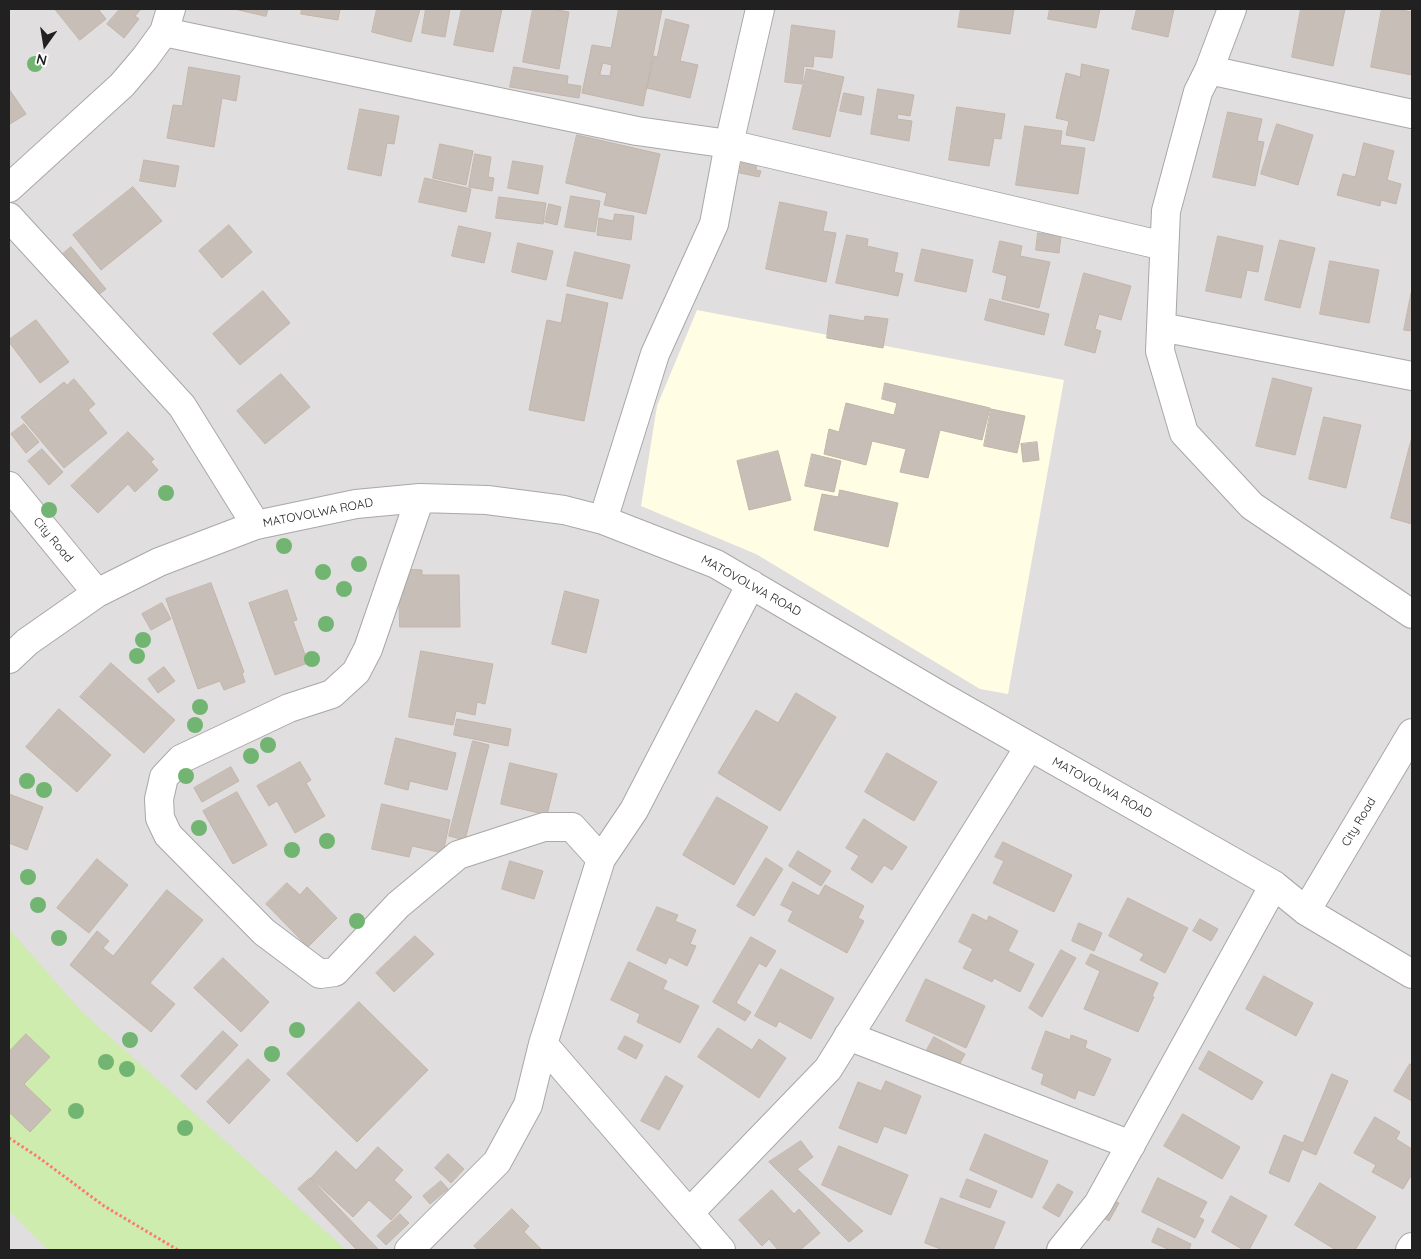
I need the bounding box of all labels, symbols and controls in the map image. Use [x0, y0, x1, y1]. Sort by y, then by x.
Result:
north arrow [20, 20, 70, 70]
text: N [35, 50, 49, 70]
street label: MATOVOLWA ROAD [262, 495, 374, 531]
street label: City Road [30, 515, 76, 565]
street label: MATOVOLWA ROAD [699, 553, 803, 619]
street label: MATOVOLWA ROAD [1050, 755, 1154, 821]
street label: City Road [1339, 795, 1379, 849]

